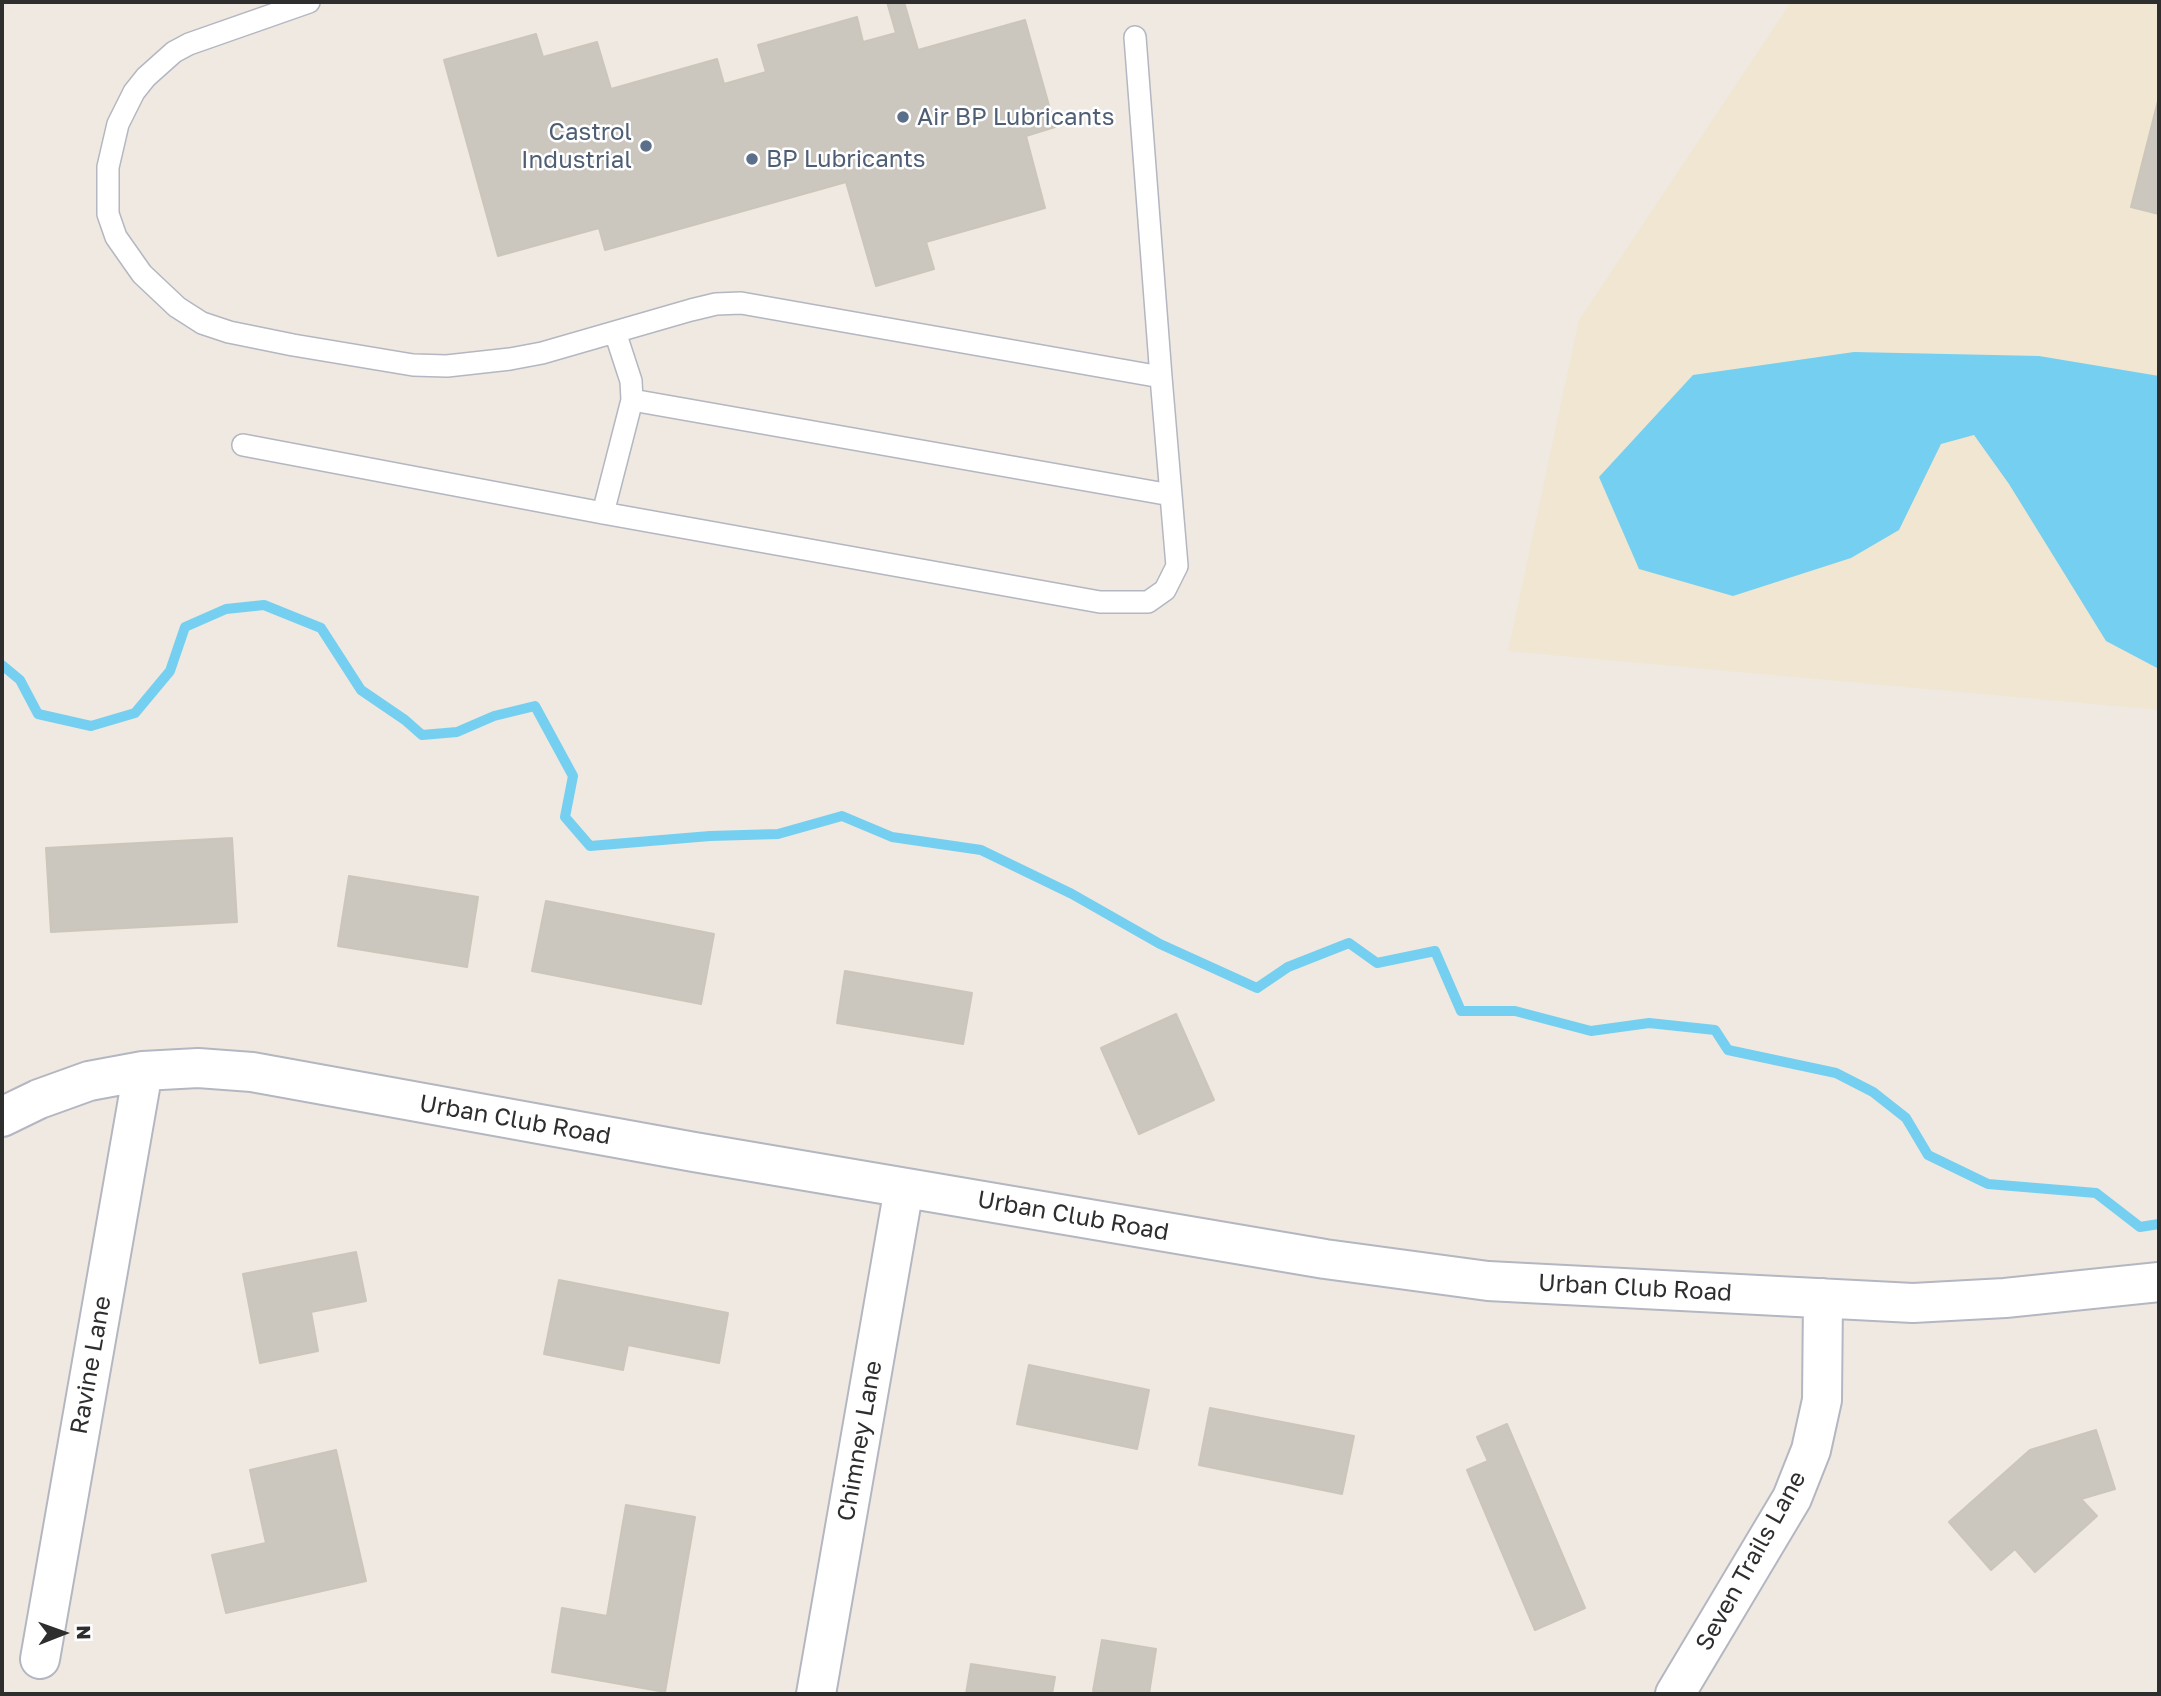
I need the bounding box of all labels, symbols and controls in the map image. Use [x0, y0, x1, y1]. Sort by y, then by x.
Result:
place label: Air BP Lubricants [917, 103, 1114, 131]
marker: Air BP Lubricants [895, 109, 911, 125]
place label: Castrol Industrial [521, 118, 632, 174]
marker: Castrol Industrial [638, 138, 654, 154]
place label: BP Lubricants [766, 145, 926, 173]
marker: BP Lubricants [744, 151, 760, 167]
street label: Urban Club Road [417, 1089, 613, 1151]
street label: Urban Club Road [975, 1185, 1171, 1247]
street label: Urban Club Road [1537, 1269, 1733, 1307]
street label: Ravine Lane [65, 1294, 117, 1436]
street label: Chimney Lane [832, 1358, 888, 1524]
street label: Seven Trails Lane [1690, 1466, 1812, 1656]
north arrow [28, 1598, 98, 1668]
text: N [73, 1625, 96, 1640]

